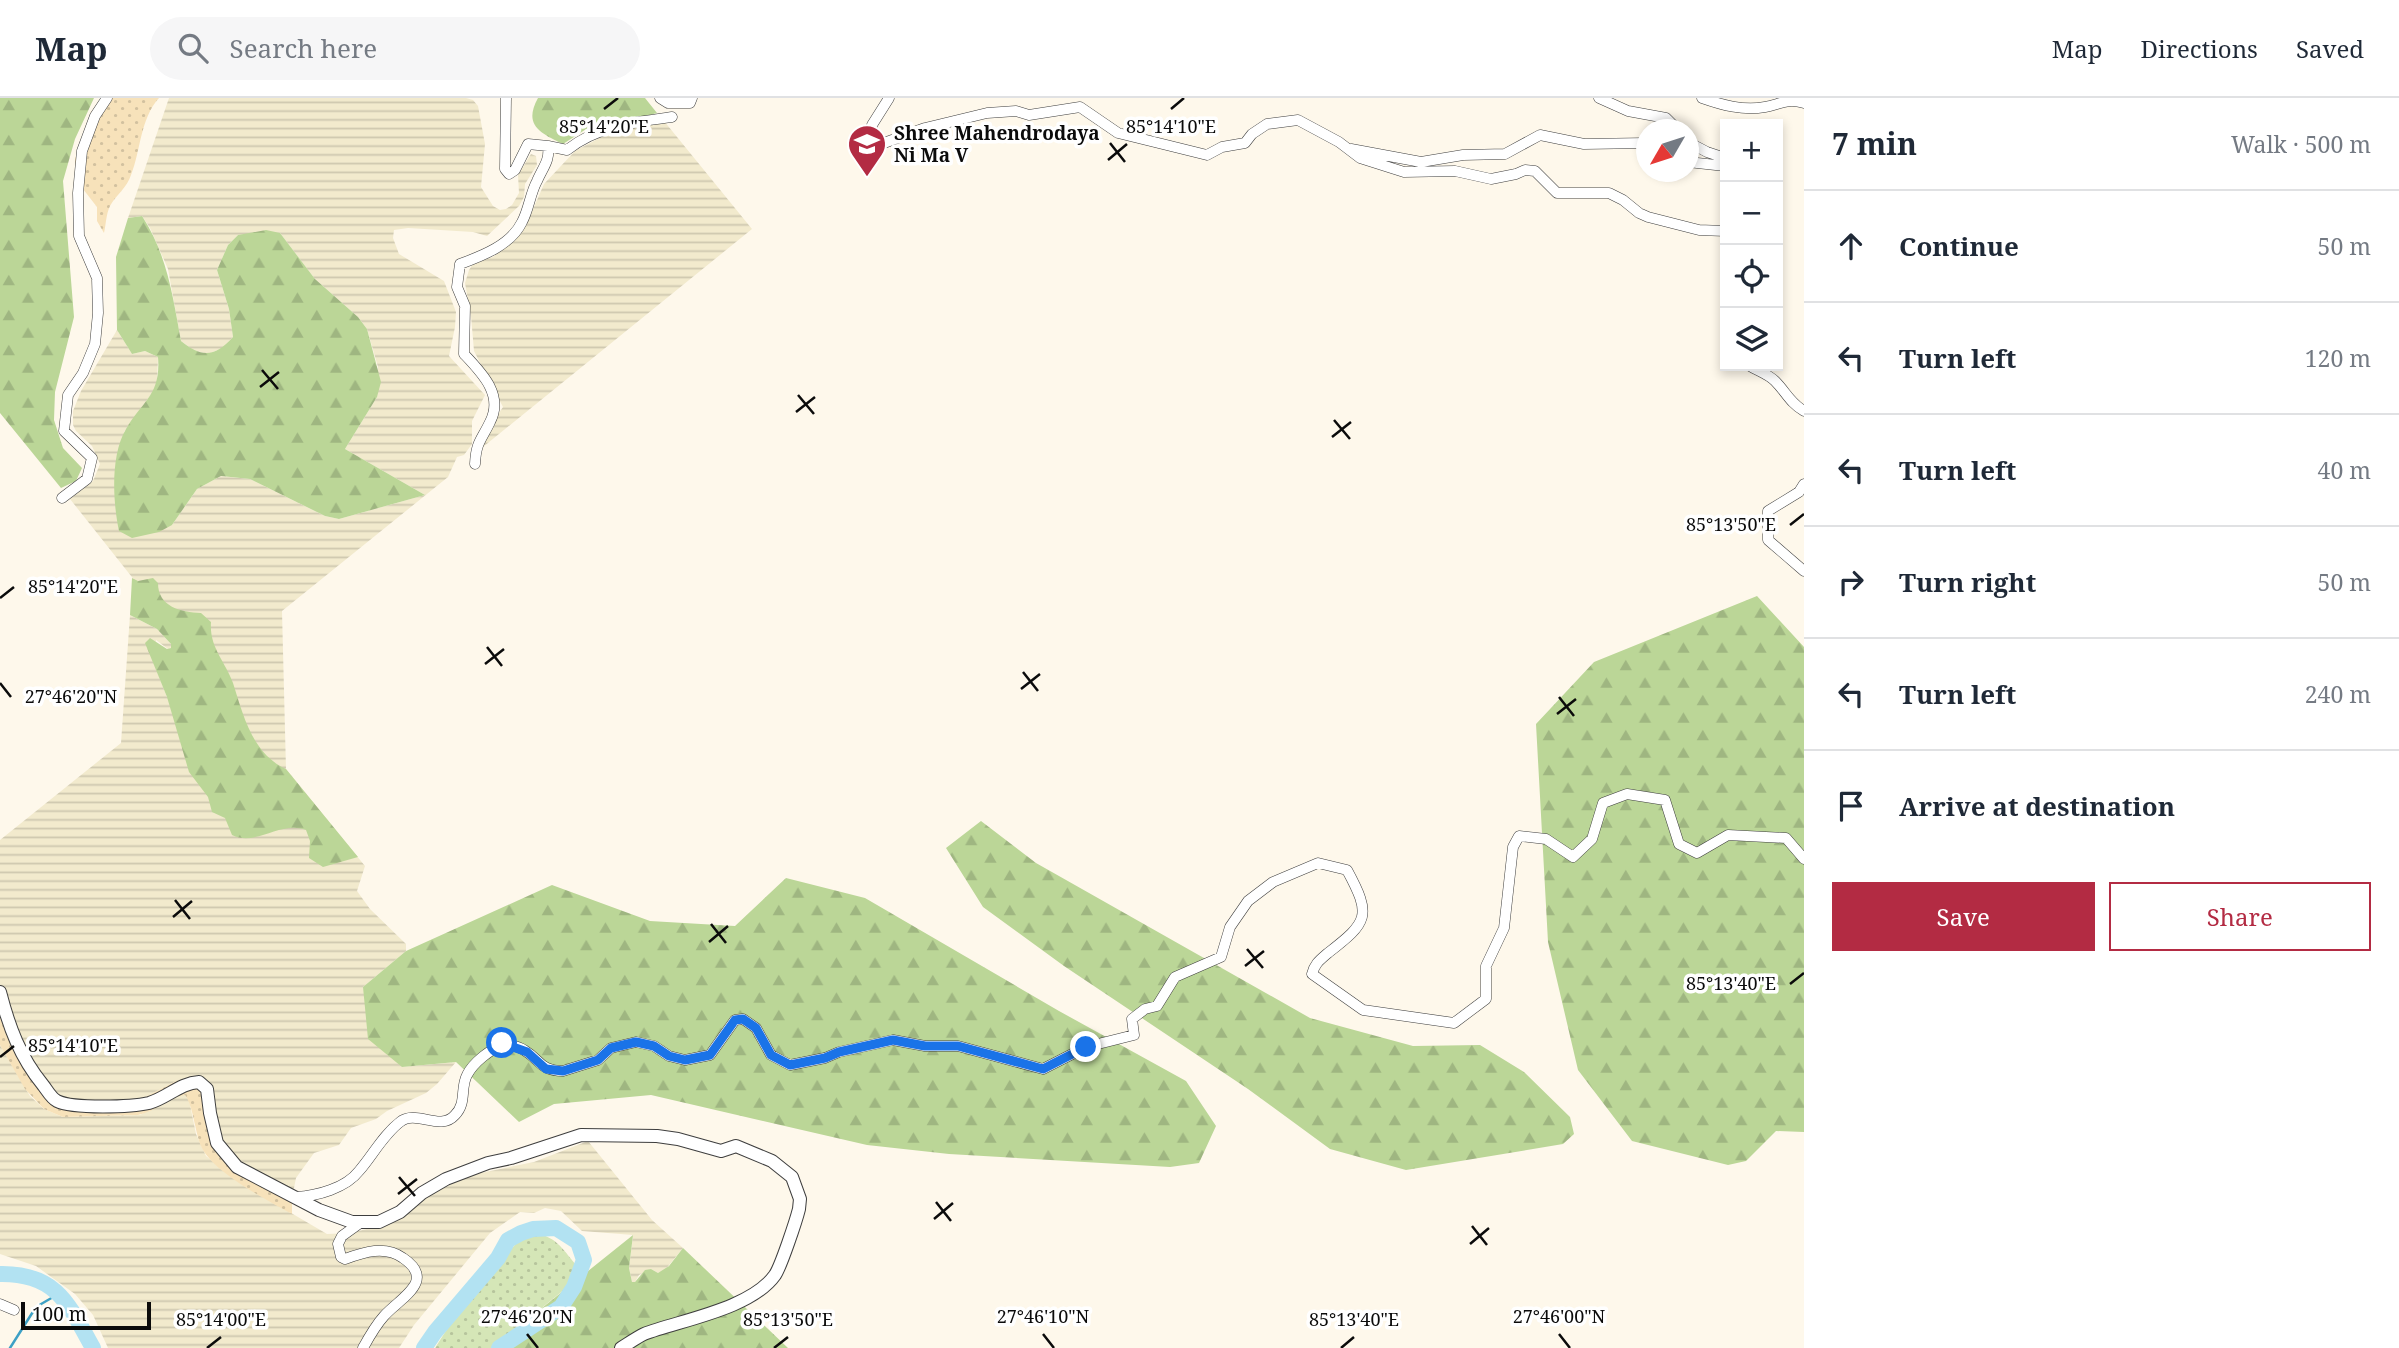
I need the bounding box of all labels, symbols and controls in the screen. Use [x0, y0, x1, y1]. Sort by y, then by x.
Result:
search box [150, 17, 640, 80]
text: Map [35, 26, 108, 71]
icon: search [174, 29, 212, 67]
text: Search here [230, 30, 377, 66]
text: Map [2052, 32, 2103, 65]
text: Directions [2141, 32, 2258, 65]
text: Saved [2296, 32, 2364, 65]
text: 85°14'20"E [559, 114, 649, 138]
text: 85°14'10"E [1126, 114, 1216, 138]
north arrow [1636, 119, 1699, 182]
map controls [1720, 119, 1783, 371]
button: + [1720, 119, 1783, 182]
place label: Shree Mahendrodaya Ni Ma V [894, 120, 1100, 168]
school or university icon: Shree Mahendrodaya Ni Ma V [846, 123, 888, 178]
text: 7 min [1832, 123, 1917, 164]
text: Walk · 500 m [2231, 128, 2371, 160]
button: − [1720, 182, 1783, 245]
icon: ahead [1832, 227, 1870, 265]
text: Continue [1899, 228, 2019, 264]
text: 50 m [2318, 230, 2371, 262]
button: locate [1720, 245, 1783, 308]
button: layers [1720, 308, 1783, 371]
icon: left [1832, 339, 1870, 377]
text: Turn left [1899, 340, 2016, 376]
text: 120 m [2305, 342, 2371, 374]
icon: left [1832, 451, 1870, 489]
text: Turn left [1899, 452, 2016, 488]
text: 40 m [2318, 454, 2371, 486]
text: 85°13'50"E [1686, 512, 1776, 536]
icon: right [1832, 563, 1870, 601]
text: Turn right [1899, 564, 2036, 600]
text: 50 m [2318, 566, 2371, 598]
text: 85°14'20"E [28, 574, 118, 598]
icon: left [1832, 675, 1870, 713]
text: Turn left [1899, 676, 2016, 712]
text: 240 m [2305, 678, 2371, 710]
text: 27°46'20"N [25, 684, 118, 708]
icon: arrive [1832, 787, 1870, 825]
text: Arrive at destination [1899, 788, 2175, 824]
button: Save [1832, 882, 2095, 951]
button: Share [2109, 882, 2371, 951]
text: 85°13'40"E [1686, 971, 1776, 995]
route start [486, 1027, 517, 1058]
route end [1070, 1031, 1101, 1062]
text: 85°14'10"E [28, 1033, 118, 1057]
scale bar [21, 1299, 150, 1331]
text: 100 m [32, 1301, 87, 1327]
text: 27°46'20"N [481, 1304, 574, 1328]
text: 27°46'10"N [997, 1304, 1090, 1328]
text: 27°46'00"N [1513, 1304, 1606, 1328]
text: 85°14'00"E [176, 1307, 266, 1331]
text: 85°13'50"E [743, 1307, 833, 1331]
text: 85°13'40"E [1309, 1307, 1399, 1331]

